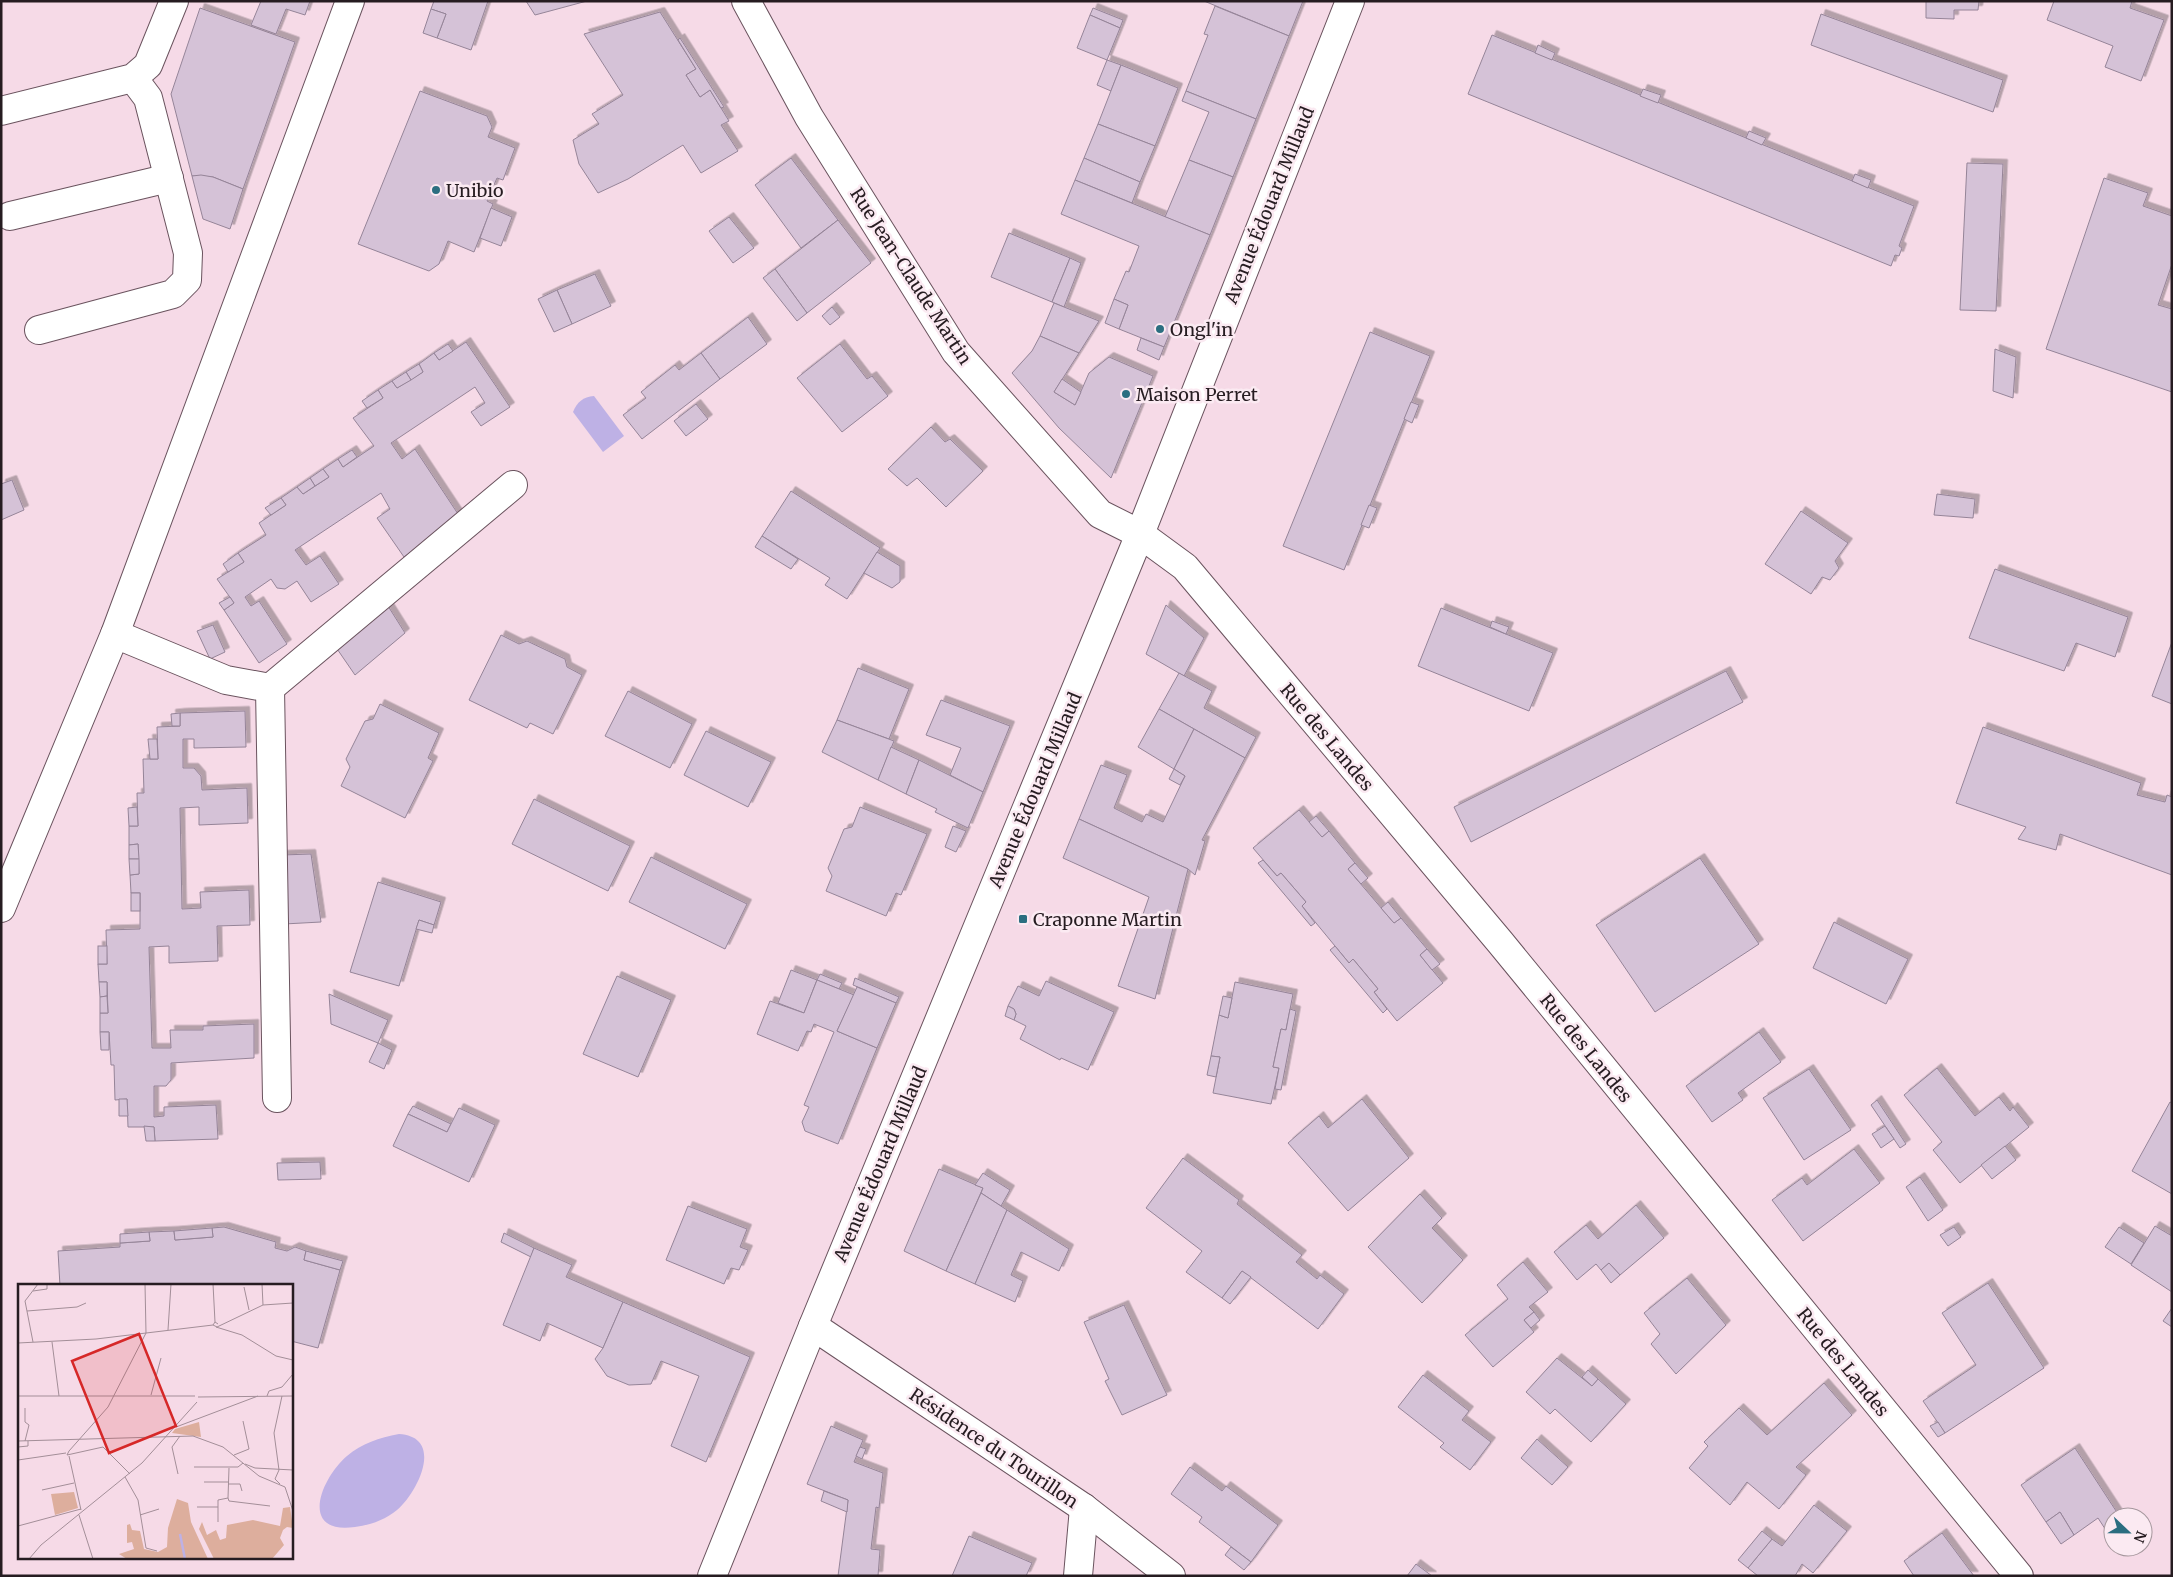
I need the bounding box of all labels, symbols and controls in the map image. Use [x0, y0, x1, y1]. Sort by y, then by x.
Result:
street label: Avenue Édouard Millaud [1219, 103, 1319, 308]
place label: Unibio [446, 179, 503, 202]
street label: Rue Jean-Claude Martin [845, 183, 977, 369]
marker: Unibio [430, 184, 442, 196]
place label: Ongl'in [1170, 318, 1233, 341]
marker: Ongl'in [1154, 323, 1166, 335]
place label: Maison Perret [1136, 383, 1258, 406]
marker: Maison Perret [1120, 388, 1132, 400]
street label: Rue des Landes [1275, 678, 1379, 796]
street label: Avenue Édouard Millaud [983, 689, 1087, 892]
place label: Craponne Martin [1033, 908, 1182, 931]
marker: Craponne Martin [1017, 913, 1029, 925]
street label: Rue des Landes [1535, 989, 1637, 1107]
street label: Avenue Édouard Millaud [828, 1063, 932, 1266]
inset map [18, 1284, 292, 1560]
street label: Rue des Landes [1792, 1303, 1894, 1421]
street label: Résidence du Tourillon [905, 1383, 1083, 1513]
north arrow [2103, 1507, 2153, 1557]
text: N [2130, 1528, 2150, 1545]

